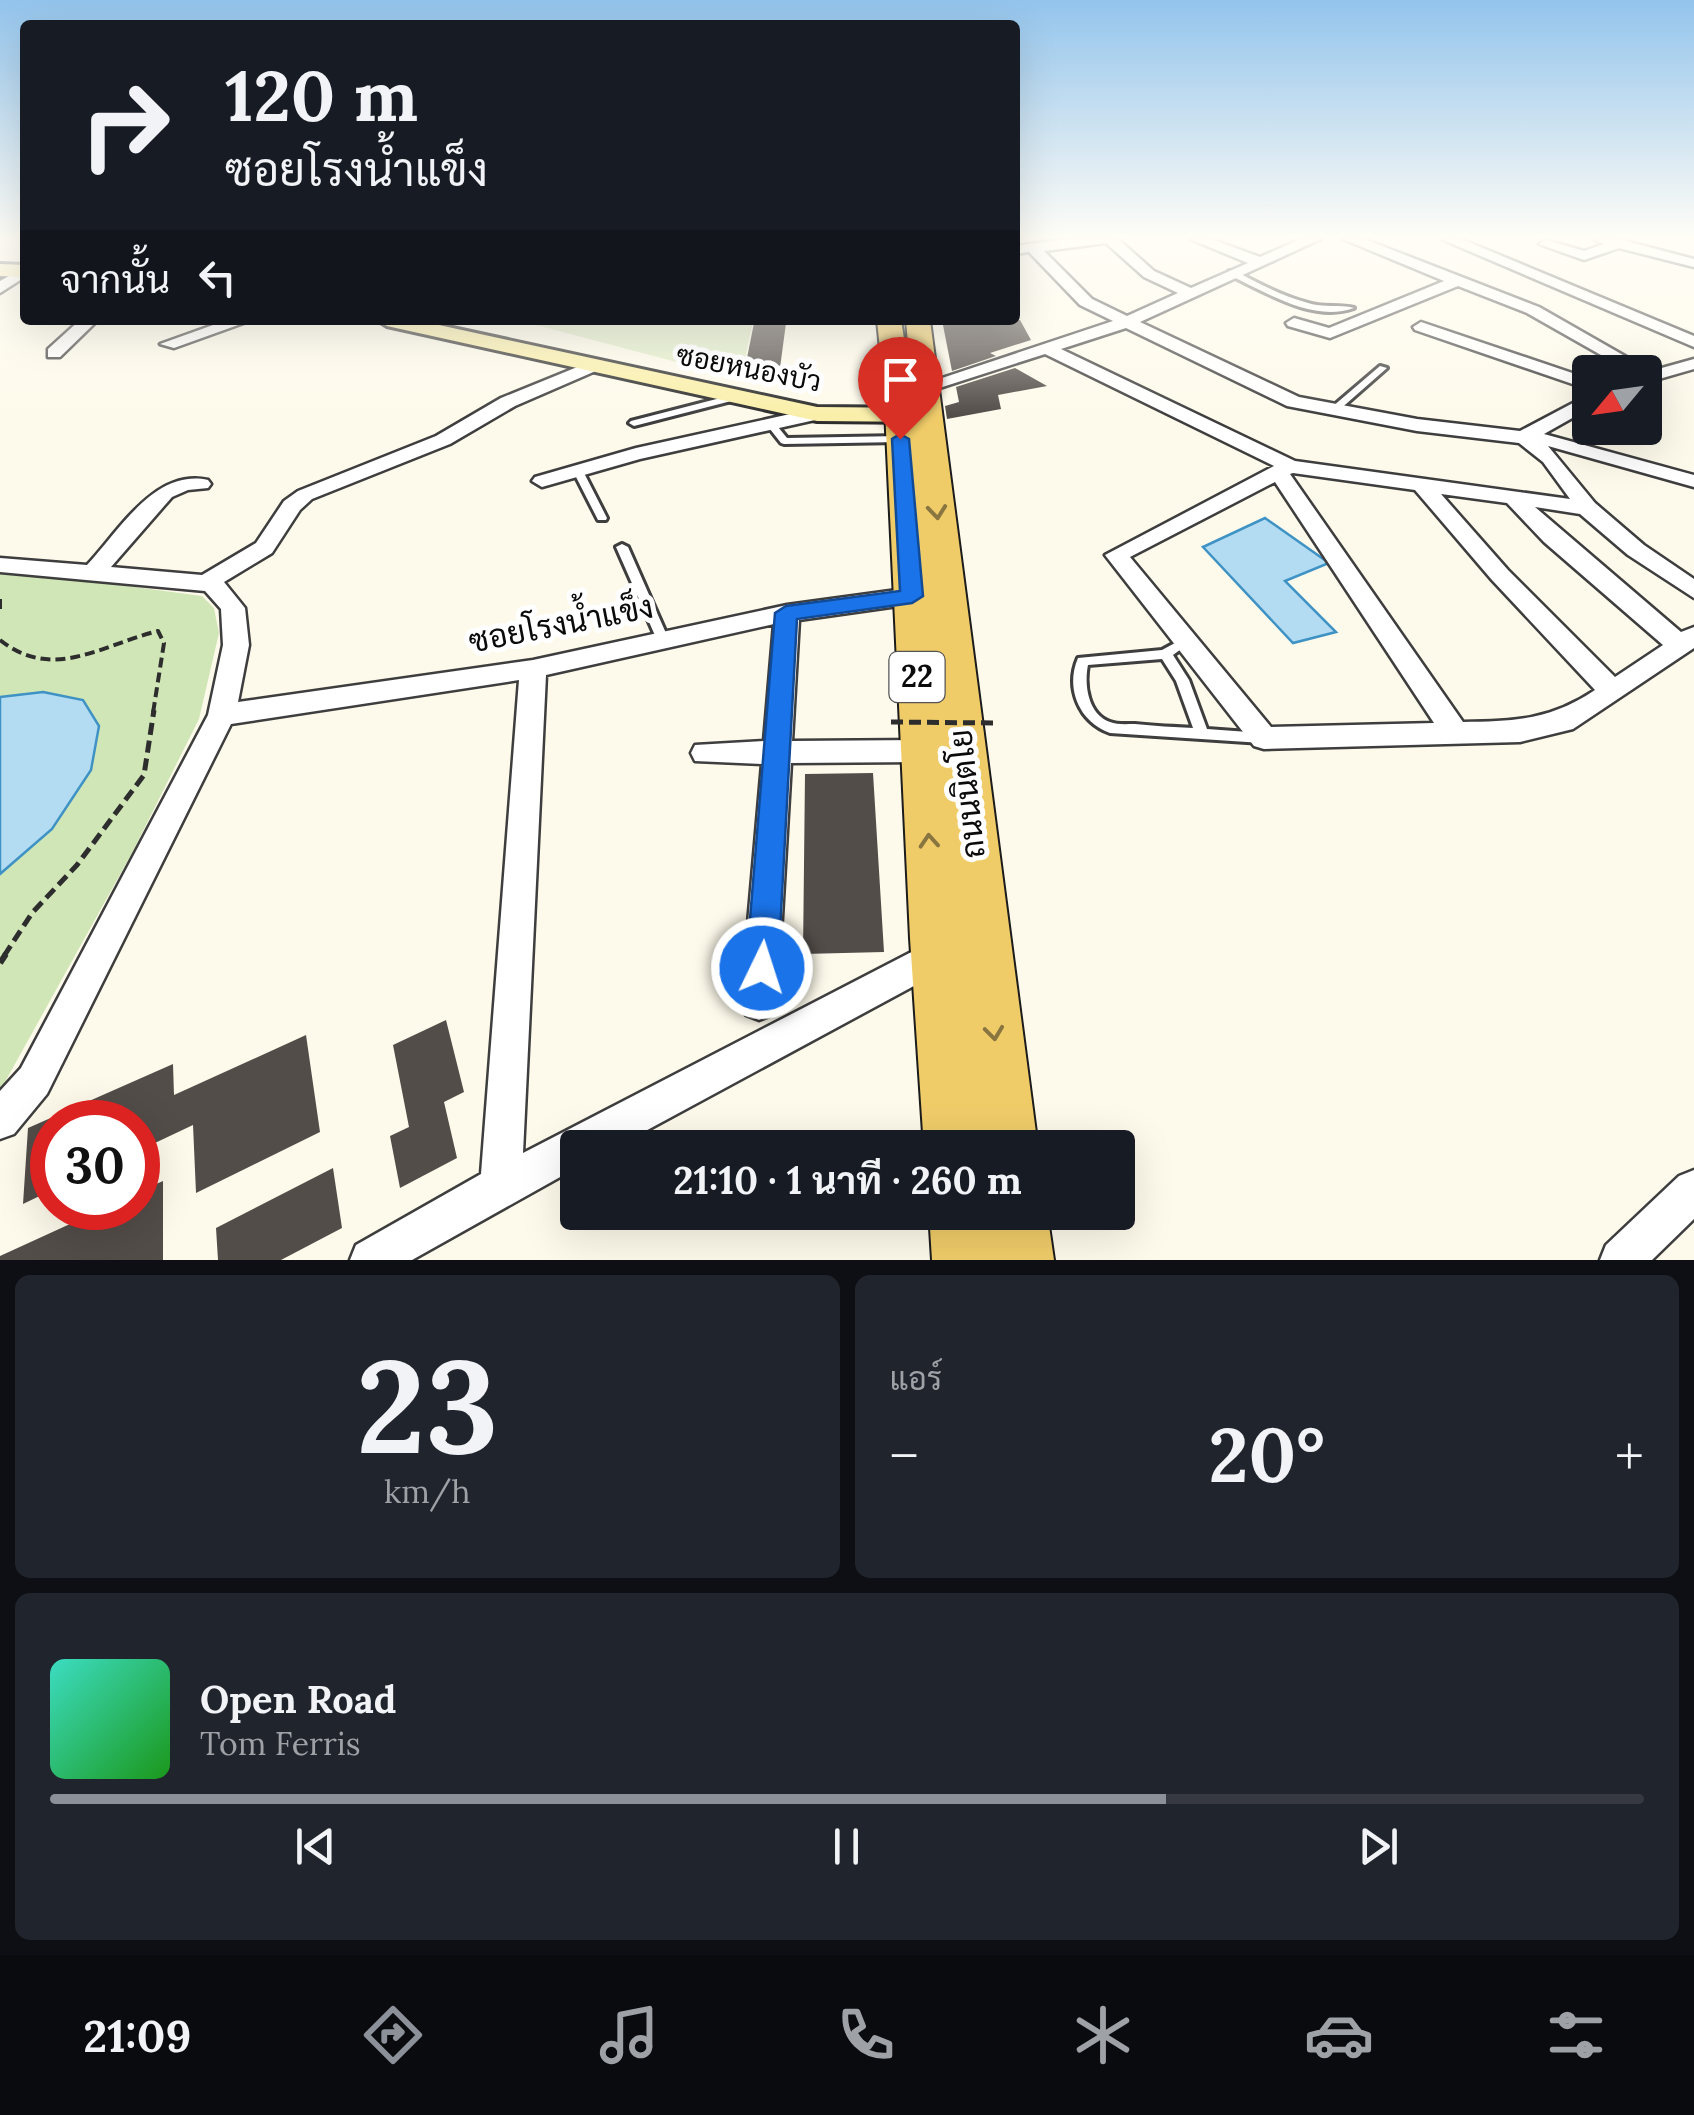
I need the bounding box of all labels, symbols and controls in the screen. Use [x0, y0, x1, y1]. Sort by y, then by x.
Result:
text: 120 m [225, 51, 418, 140]
icon: right [60, 60, 190, 190]
text: ซอยโรงน้ำแข็ง [225, 141, 488, 198]
icon: left [190, 250, 245, 305]
text: จากนั้น [60, 255, 170, 303]
street label: ซอยหนองบัว [673, 336, 825, 400]
pin [858, 337, 943, 440]
icon: arrive [873, 352, 928, 407]
north arrow [1572, 355, 1662, 445]
map controls [1572, 355, 1662, 445]
one-way arrow [926, 505, 947, 521]
street label: ซอยโรงน้ำแข็ง [464, 578, 657, 661]
road number: 22 [890, 652, 944, 702]
street label: ถนนนิตโย [939, 727, 994, 861]
one-way arrow [918, 833, 940, 849]
position arrow [710, 916, 814, 1020]
one-way arrow [983, 1025, 1004, 1041]
speed limit sign: 30 [30, 1100, 160, 1230]
text: 21:10 · 1 นาที · 260 m [673, 1156, 1022, 1204]
text: 23 [356, 1322, 498, 1489]
text: แอร์ [890, 1358, 942, 1399]
text: 20° [1209, 1407, 1325, 1503]
text: − [890, 1421, 919, 1491]
text: + [1615, 1421, 1644, 1491]
text: km/h [384, 1471, 470, 1512]
text: Open Road [200, 1675, 396, 1723]
text: Tom Ferris [200, 1723, 361, 1764]
icon: previous [288, 1819, 343, 1874]
icon: pause [819, 1819, 874, 1874]
icon: next [1351, 1819, 1406, 1874]
icon: directions [358, 2000, 428, 2070]
icon: music [594, 2000, 664, 2070]
icon: phone [831, 2000, 901, 2070]
icon: climate [1068, 2000, 1138, 2070]
icon: car [1304, 2000, 1374, 2070]
icon: filters [1541, 2000, 1611, 2070]
text: 21:09 [83, 2007, 191, 2064]

